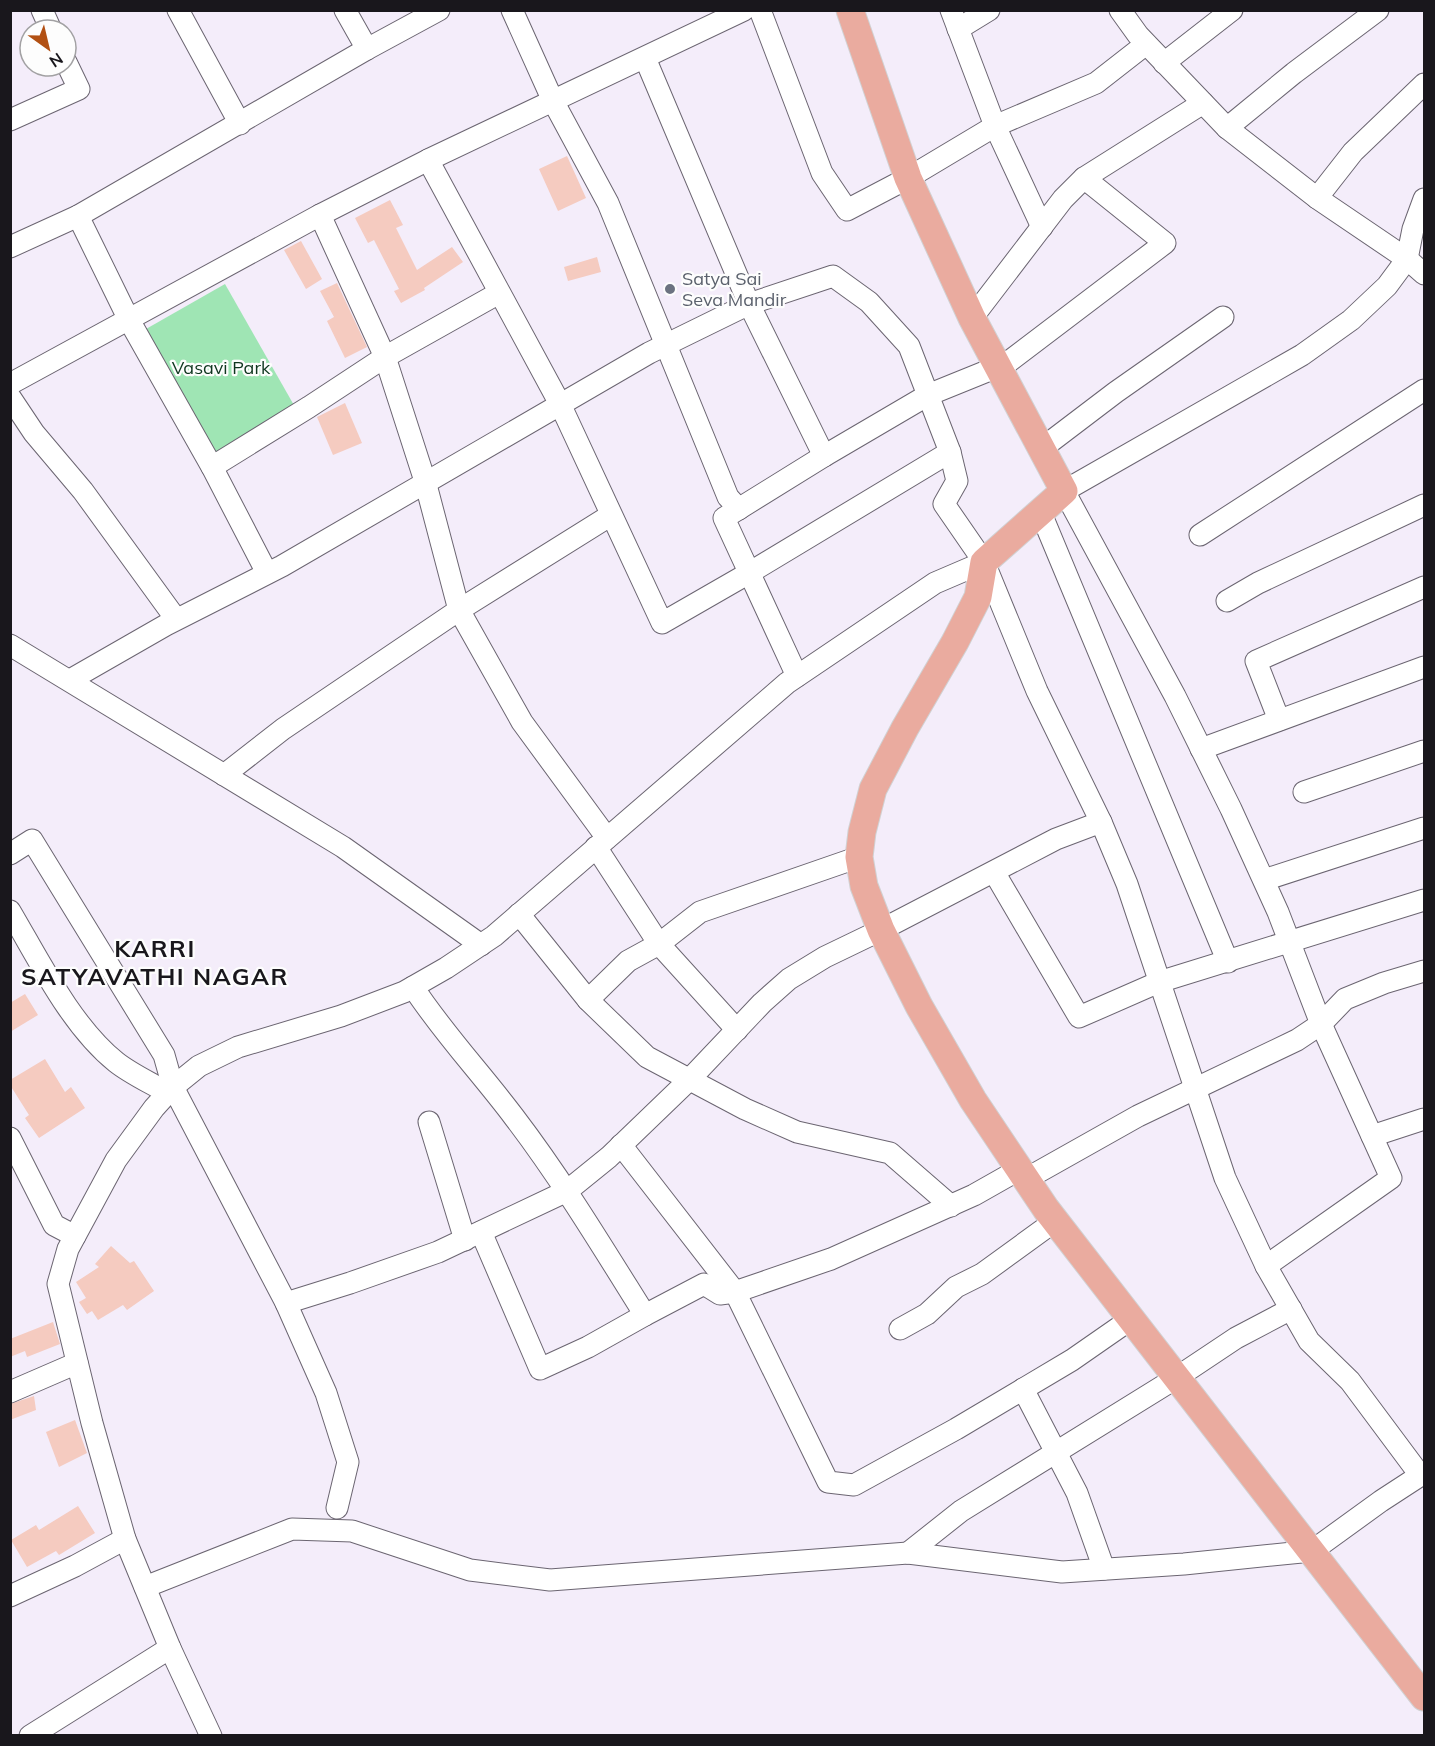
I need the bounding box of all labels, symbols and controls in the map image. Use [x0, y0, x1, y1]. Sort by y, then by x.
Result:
north arrow [18, 18, 78, 78]
text: N [46, 49, 67, 72]
place label: Satya Sai Seva Mandir [682, 267, 787, 311]
marker: Satya Sai Seva Mandir [663, 282, 677, 296]
park label: Vasavi Park [172, 356, 271, 379]
district label: KARRI SATYAVATHI NAGAR [21, 933, 289, 991]

